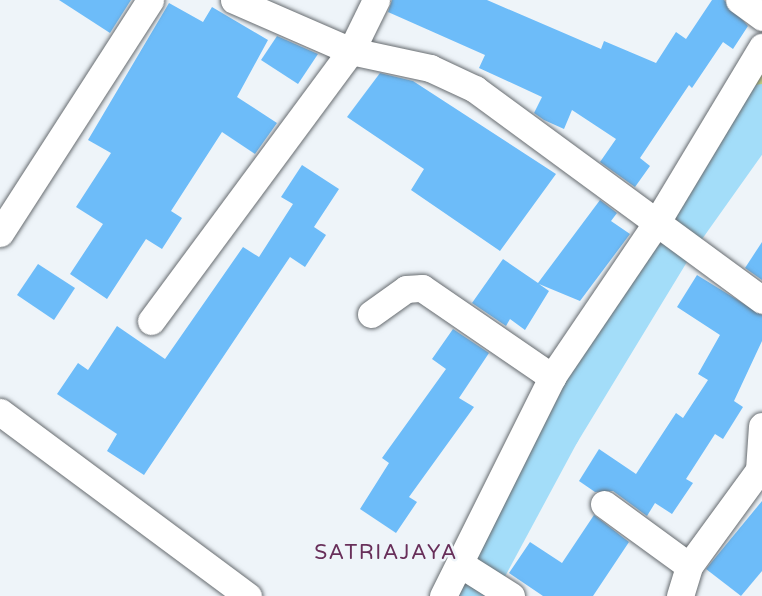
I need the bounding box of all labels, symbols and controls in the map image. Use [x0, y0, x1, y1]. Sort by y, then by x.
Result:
district label: SATRIAJAYA [314, 540, 458, 566]

